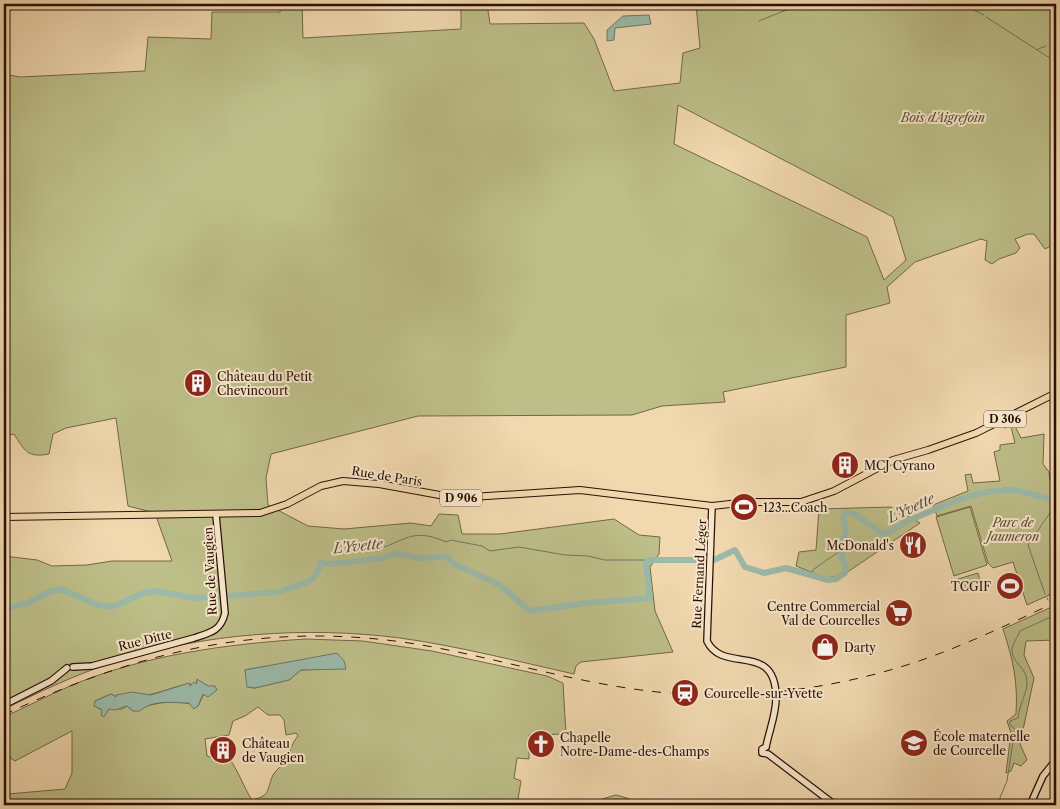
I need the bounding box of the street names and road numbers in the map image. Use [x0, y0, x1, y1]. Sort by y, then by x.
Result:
road number: D 306 [984, 410, 1026, 428]
street label: Rue de Paris [351, 463, 423, 489]
road number: D 906 [440, 489, 482, 506]
street label: Rue Fernand Léger [689, 519, 709, 629]
street label: Rue de Vaugien [200, 526, 220, 616]
street label: Rue Ditte [117, 626, 174, 654]

